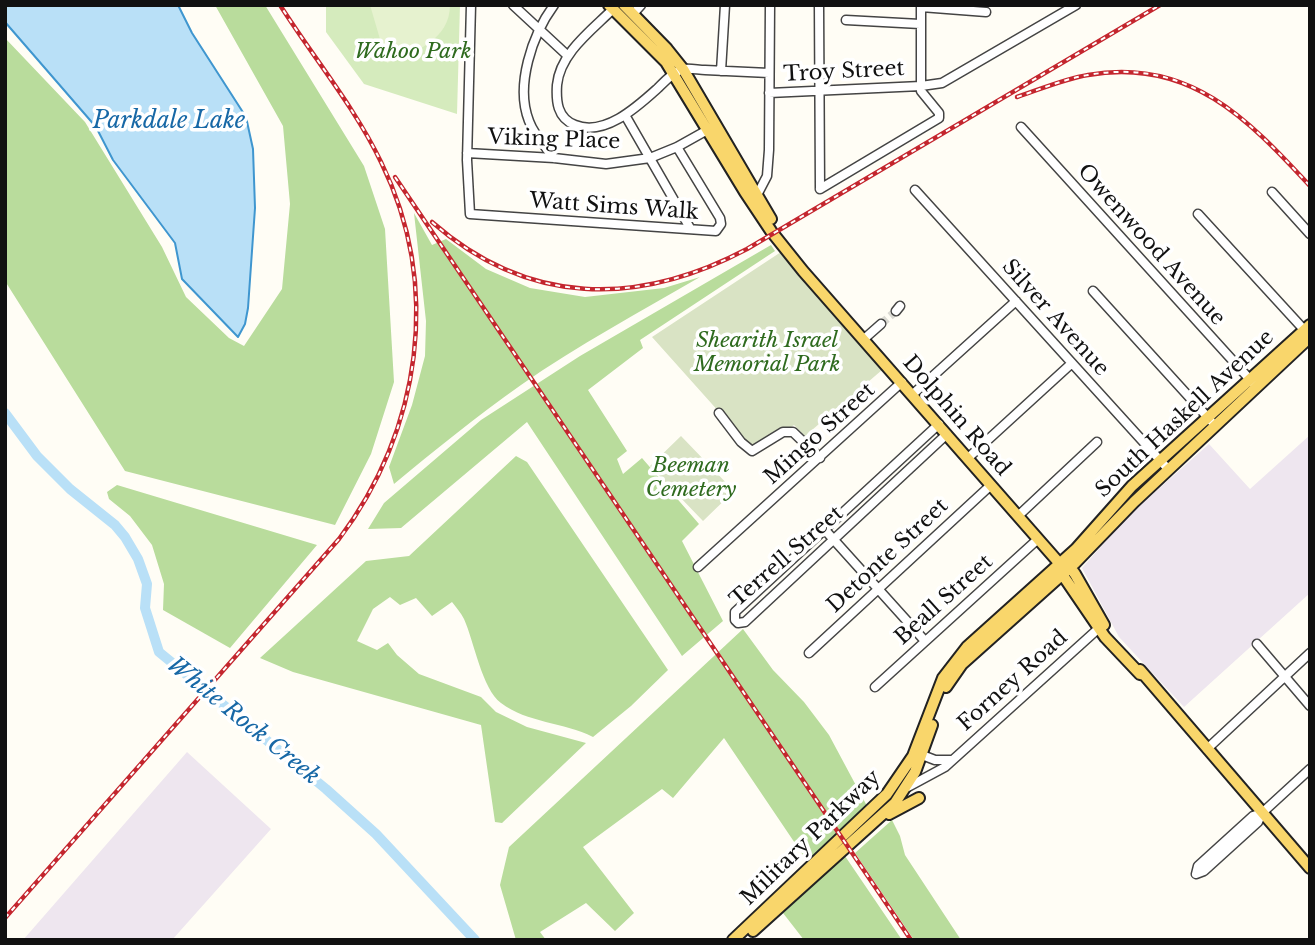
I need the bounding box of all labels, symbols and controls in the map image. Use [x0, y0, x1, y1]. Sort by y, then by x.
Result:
park label: Wahoo Park [354, 39, 472, 65]
street label: Troy Street [783, 56, 905, 88]
water label: Parkdale Lake [93, 108, 245, 136]
street label: Viking Place [487, 125, 621, 155]
street label: Owenwood Avenue [1072, 159, 1230, 331]
street label: Watt Sims Walk [529, 189, 699, 225]
street label: Silver Avenue [996, 255, 1114, 381]
street label: South Haskell Avenue [1091, 325, 1279, 503]
park label: Shearith Israel Memorial Park [694, 328, 840, 378]
street label: Dolphin Road [897, 351, 1015, 481]
street label: Mingo Street [760, 378, 880, 490]
park label: Beeman Cemetery [646, 453, 736, 503]
street label: Detonte Street [822, 494, 954, 618]
street label: Terrell Street [725, 501, 849, 613]
street label: Beall Street [890, 550, 998, 650]
street label: Forney Road [953, 625, 1073, 737]
water label: White Rock Creek [161, 651, 325, 791]
street label: Military Parkway [736, 765, 886, 911]

